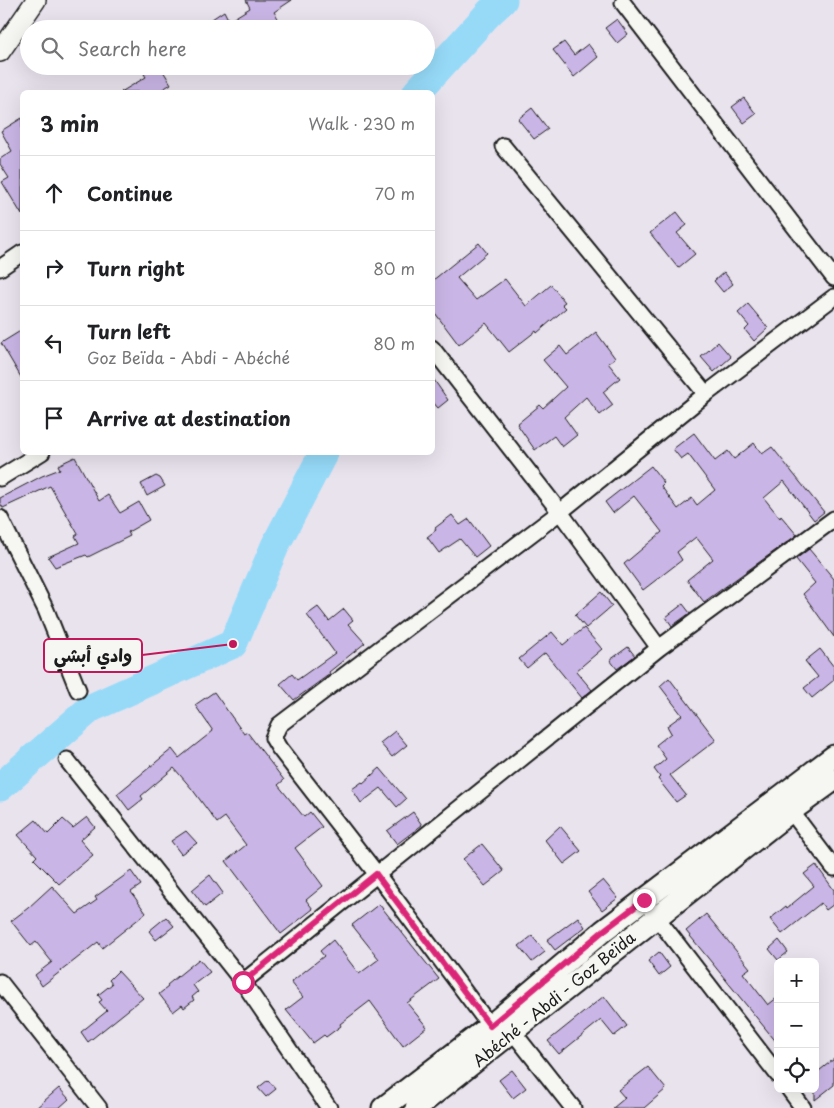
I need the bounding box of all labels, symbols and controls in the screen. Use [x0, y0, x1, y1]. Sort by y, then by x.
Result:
search box [20, 20, 435, 75]
icon: search [38, 34, 66, 62]
text: Search here [78, 34, 187, 62]
text: 3 min [40, 107, 99, 139]
text: Walk · 230 m [308, 111, 415, 135]
icon: ahead [40, 179, 68, 207]
text: Continue [87, 179, 173, 207]
text: 70 m [375, 181, 415, 205]
icon: right [40, 254, 68, 282]
text: Turn right [87, 254, 185, 282]
text: 80 m [373, 256, 415, 280]
text: Turn left [87, 317, 171, 345]
icon: left [40, 329, 68, 357]
text: 80 m [373, 331, 415, 355]
text: Goz Beïda - Abdi - Abéché [87, 345, 290, 369]
icon: arrive [40, 404, 68, 432]
text: Arrive at destination [87, 404, 291, 432]
callout: وادي أبشي [44, 639, 142, 672]
text: وادي أبشي [54, 641, 132, 672]
route end [633, 889, 656, 912]
street label: Abéché - Abdi - Goz Beïda [467, 925, 640, 1072]
map controls [774, 958, 819, 1093]
button: + [774, 958, 819, 1003]
route start [232, 971, 255, 994]
button: − [774, 1003, 819, 1048]
button: locate [774, 1048, 819, 1093]

